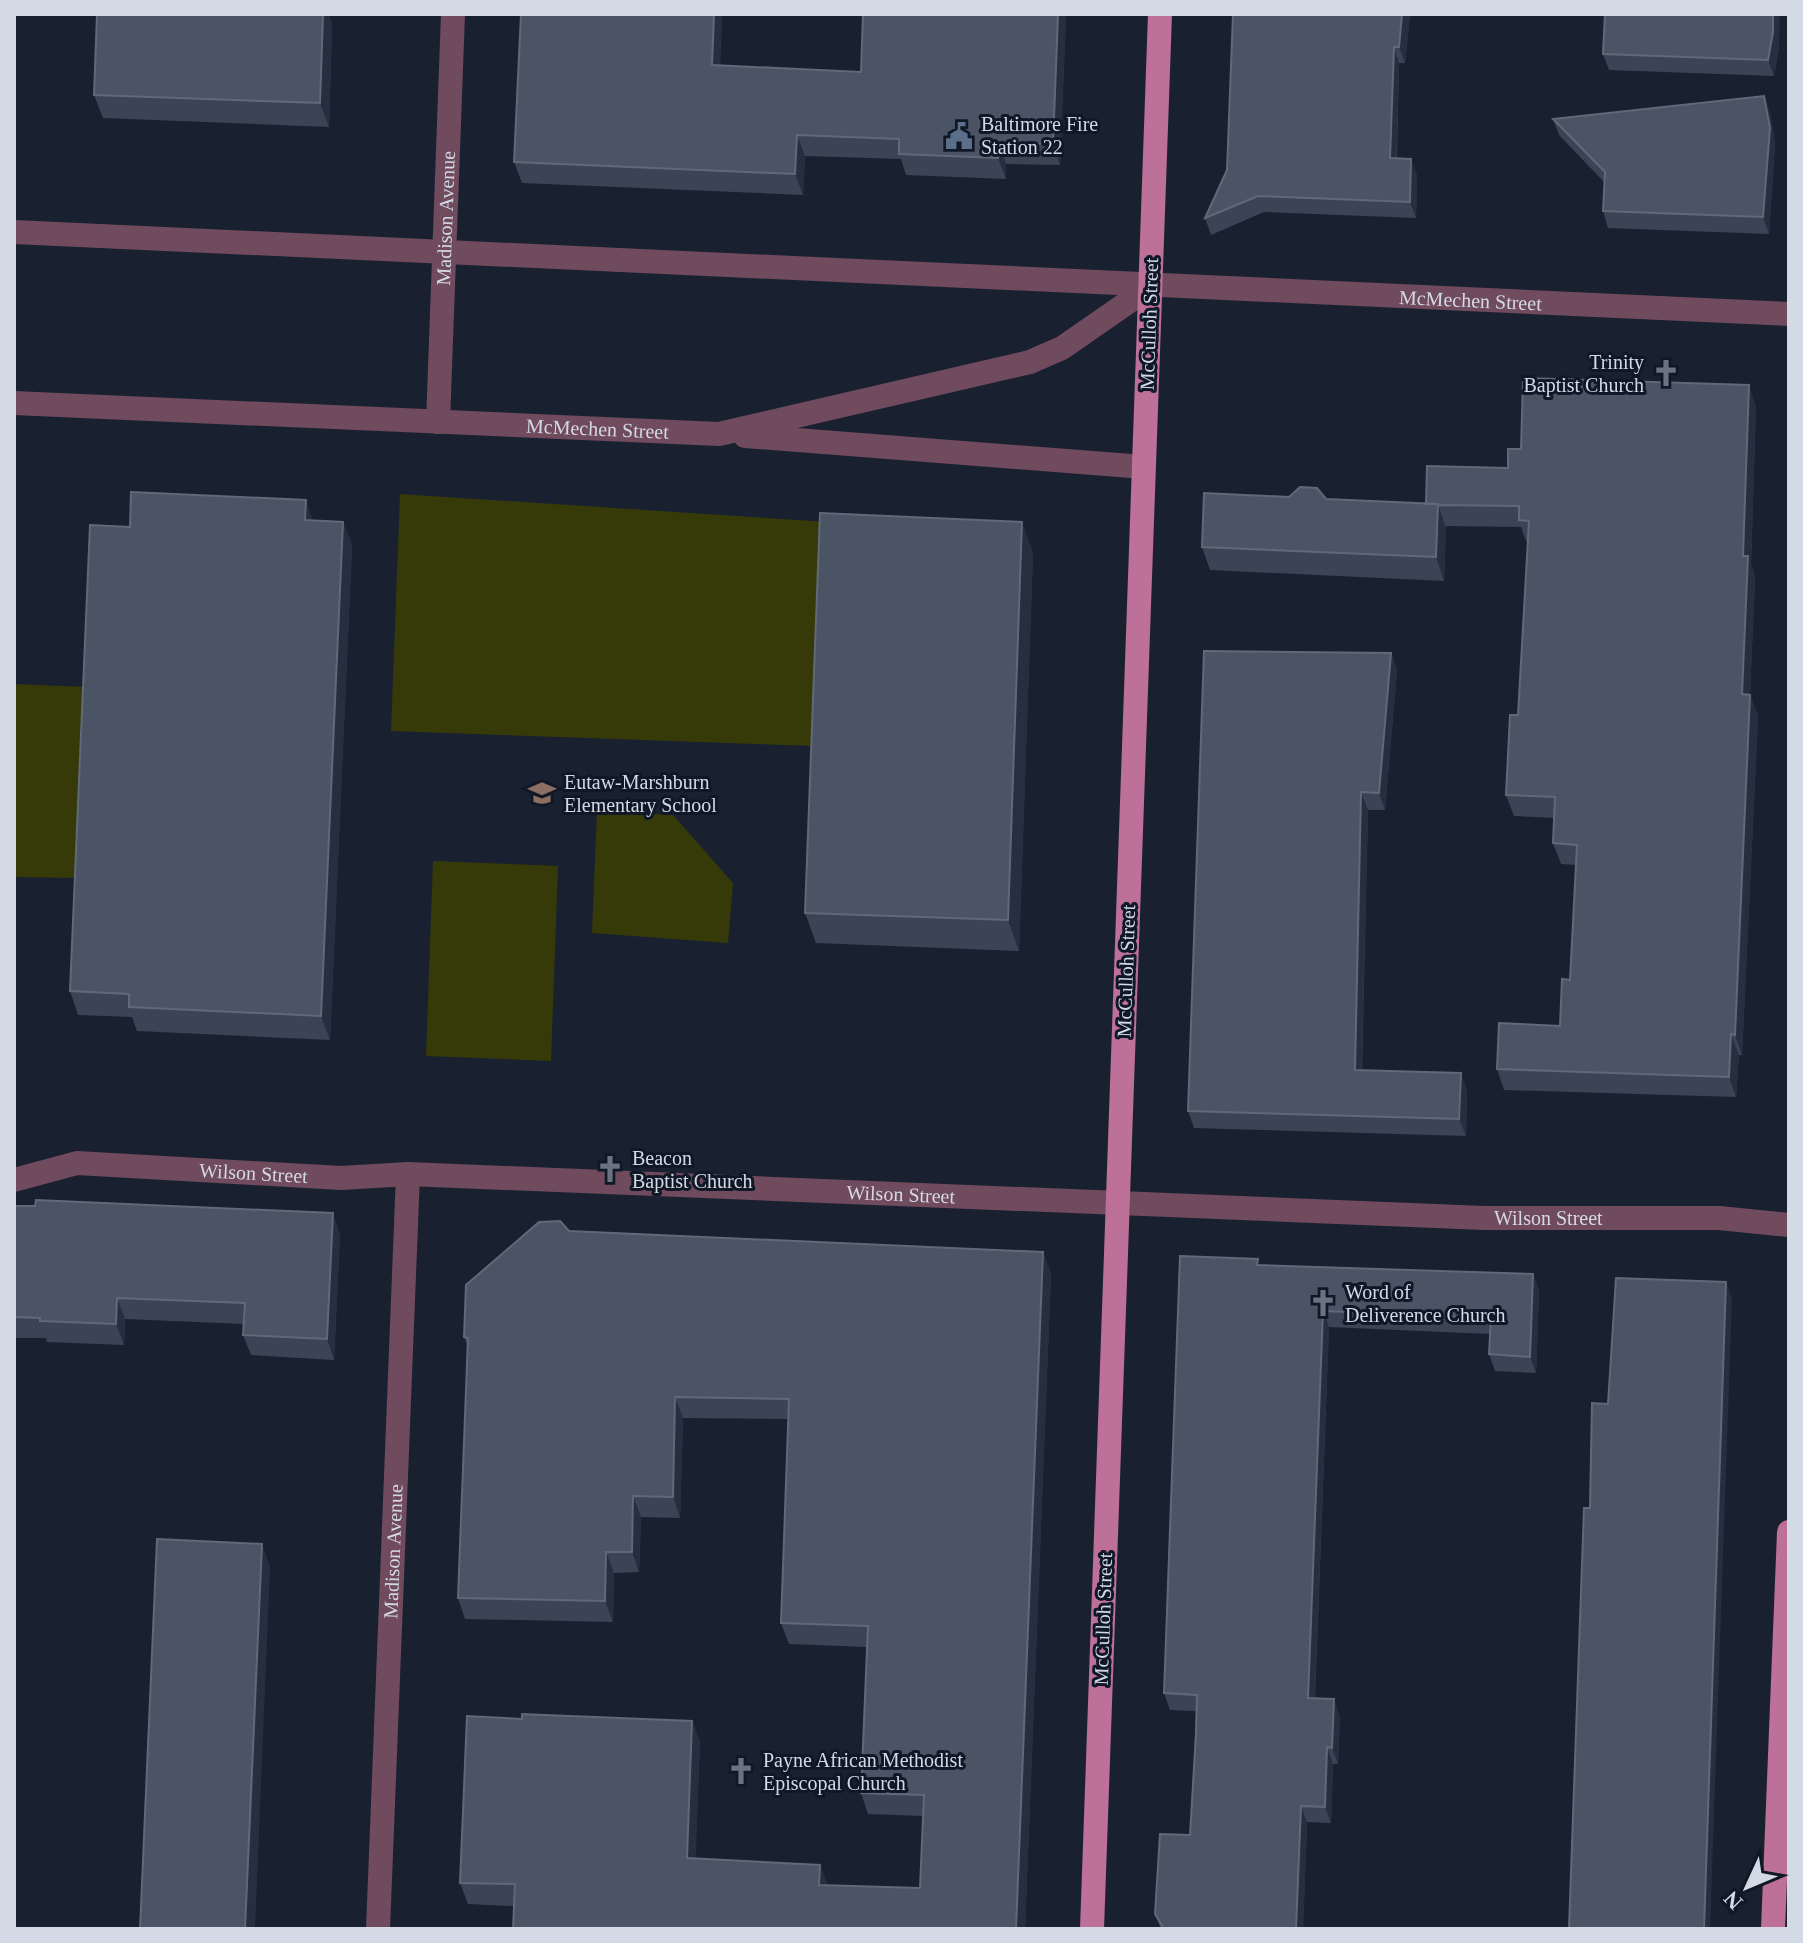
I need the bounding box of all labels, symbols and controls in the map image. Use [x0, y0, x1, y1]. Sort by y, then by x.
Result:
place label: Baltimore Fire Station 22 [981, 113, 1098, 158]
public building icon: Baltimore Fire Station 22 [944, 121, 974, 151]
street label: Madison Avenue [432, 150, 459, 286]
street label: McCulloh Street [1136, 257, 1162, 391]
street label: McMechen Street [1399, 286, 1543, 314]
place label: Trinity Baptist Church [1523, 351, 1644, 397]
church icon: Trinity Baptist Church [1651, 358, 1681, 388]
street label: McMechen Street [526, 415, 670, 443]
place label: Eutaw-Marshburn Elementary School [564, 771, 717, 817]
school or university icon: Eutaw-Marshburn Elementary School [527, 778, 557, 808]
street label: McCulloh Street [1113, 904, 1139, 1038]
place label: Beacon Baptist Church [632, 1147, 753, 1193]
church icon: Beacon Baptist Church [595, 1154, 625, 1184]
street label: Wilson Street [199, 1159, 309, 1187]
street label: Wilson Street [846, 1181, 956, 1207]
street label: Wilson Street [1494, 1207, 1603, 1229]
place label: Word of Deliverence Church [1345, 1281, 1505, 1326]
church icon: Word of Deliverence Church [1308, 1288, 1338, 1318]
street label: Madison Avenue [379, 1483, 407, 1619]
street label: McCulloh Street [1090, 1552, 1116, 1686]
place label: Payne African Methodist Episcopal Church [763, 1749, 963, 1795]
church icon: Payne African Methodist Episcopal Church [726, 1756, 756, 1786]
north arrow [1707, 1847, 1787, 1927]
text: N [1718, 1886, 1747, 1915]

